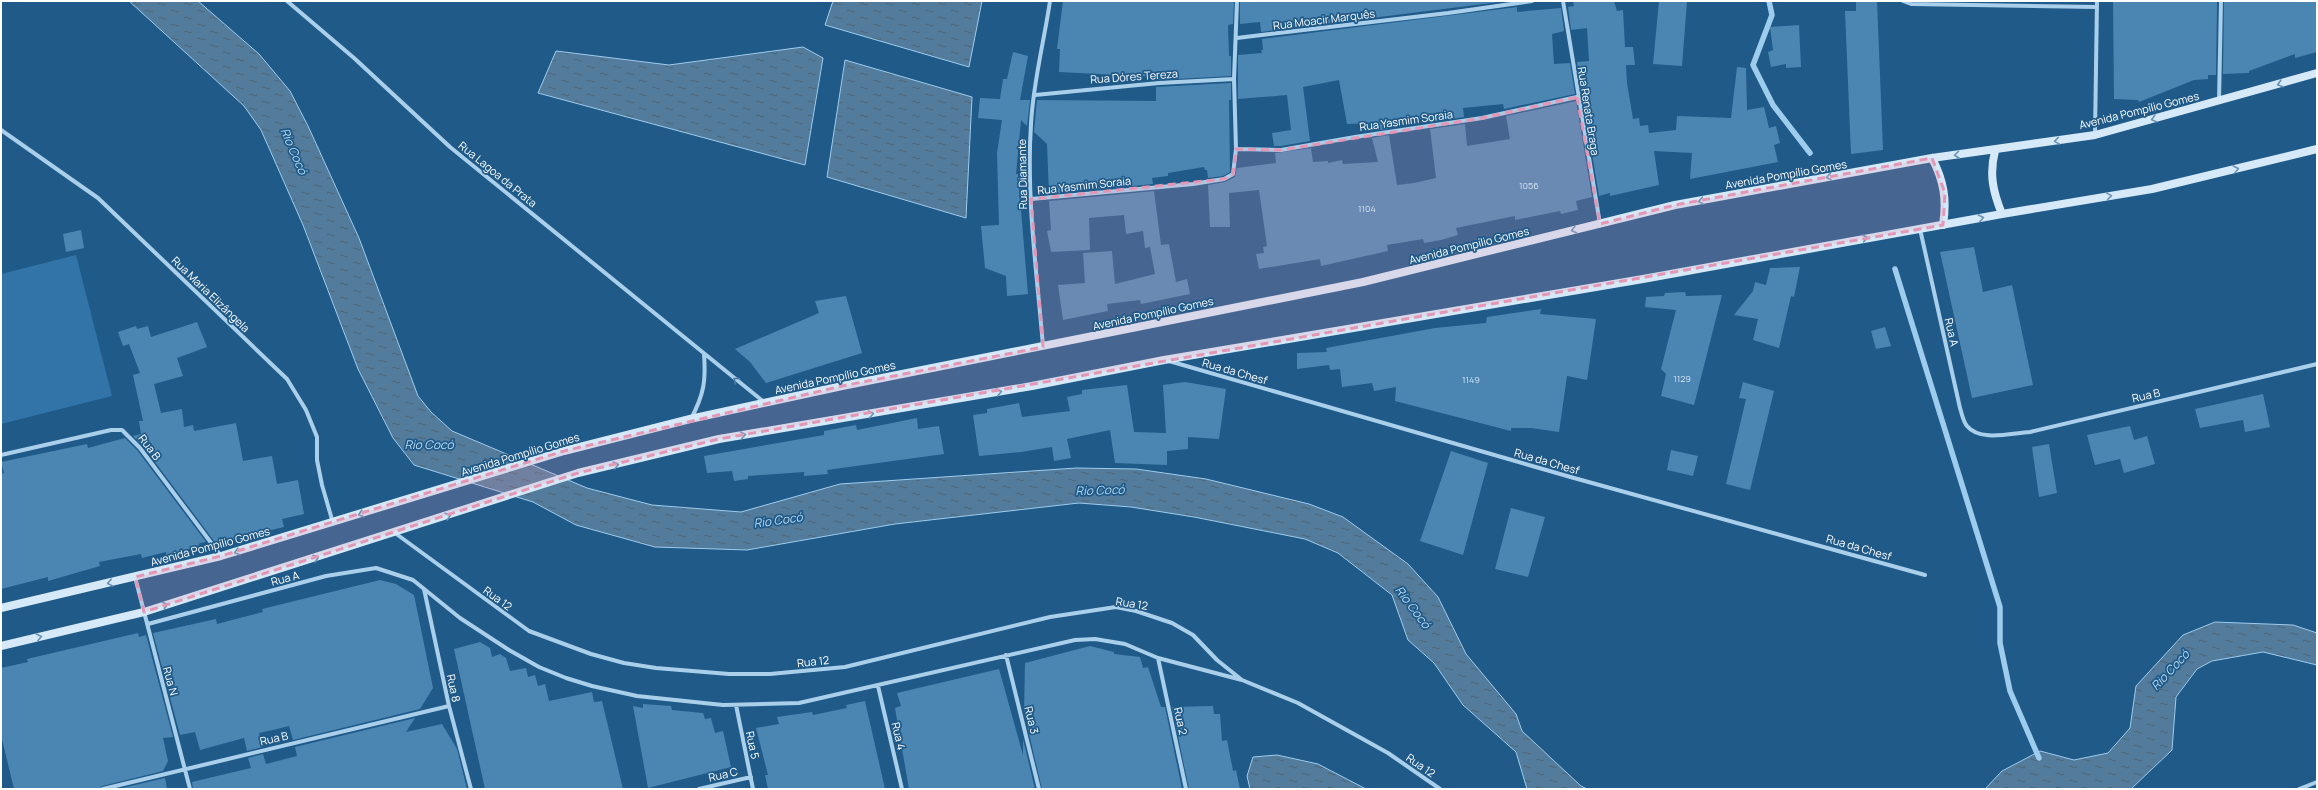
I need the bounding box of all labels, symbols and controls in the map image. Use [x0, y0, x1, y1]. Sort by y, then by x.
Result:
street label: Rua Moacir Marquês [1272, 5, 1376, 33]
street label: Rua Dóres Tereza [1090, 65, 1178, 87]
street label: Rua Renata Braga [1575, 66, 1603, 156]
one-way arrow [2276, 79, 2283, 87]
street label: Avenida Pompílio Gomes [2077, 88, 2201, 132]
street label: Rua Yasmim Soraia [1358, 106, 1454, 134]
one-way arrow [2151, 114, 2158, 123]
water label: Rio Cocó [277, 125, 312, 178]
one-way arrow [2054, 136, 2060, 145]
street label: Rua Lagoa da Prata [456, 138, 540, 210]
street label: Rua Diamante [1014, 138, 1030, 209]
one-way arrow [1954, 151, 1960, 160]
street label: Avenida Pompílio Gomes [1724, 156, 1848, 192]
one-way arrow [2233, 165, 2240, 173]
street label: Rua Yasmim Soraia [1036, 173, 1132, 197]
one-way arrow [1826, 173, 1832, 181]
house number: 1056 [1519, 179, 1539, 192]
one-way arrow [2106, 192, 2112, 201]
one-way arrow [1698, 196, 1704, 204]
house number: 1104 [1358, 202, 1376, 215]
one-way arrow [1978, 214, 1984, 222]
street label: Avenida Pompílio Gomes [1407, 223, 1531, 267]
one-way arrow [1571, 226, 1577, 234]
one-way arrow [1862, 235, 1868, 243]
street label: Rua Maria Elizângela [169, 253, 253, 335]
street label: Avenida Pompílio Gomes [1091, 293, 1215, 333]
street label: Rua A [1941, 316, 1963, 348]
street label: Rua da Chesf [1201, 355, 1269, 387]
street label: Avenida Pompílio Gomes [773, 357, 897, 397]
house number: 1129 [1673, 372, 1691, 385]
house number: 1149 [1462, 373, 1480, 386]
one-way arrow [733, 377, 740, 384]
street label: Rua B [2130, 384, 2162, 406]
one-way arrow [996, 388, 1002, 396]
one-way arrow [868, 410, 874, 418]
street label: Avenida Pompílio Gomes [459, 429, 581, 479]
street label: Rua B [135, 431, 165, 463]
one-way arrow [739, 431, 746, 440]
water label: Rio Cocó [404, 436, 454, 453]
street label: Rua da Chesf [1513, 445, 1581, 477]
one-way arrow [613, 462, 619, 470]
water label: Rio Cocó [1075, 481, 1126, 499]
water label: Rio Cocó [752, 508, 804, 532]
one-way arrow [358, 509, 365, 518]
one-way arrow [444, 512, 451, 520]
street label: Avenida Pompílio Gomes [149, 523, 272, 569]
street label: Rua da Chesf [1825, 531, 1893, 563]
one-way arrow [233, 547, 240, 556]
one-way arrow [312, 554, 319, 563]
street label: Rua A [269, 567, 301, 589]
one-way arrow [107, 578, 114, 586]
street label: Rua 12 [481, 582, 515, 614]
water label: Rio Cocó [1391, 582, 1435, 632]
street label: Rua 12 [1115, 593, 1149, 613]
one-way arrow [161, 602, 168, 610]
one-way arrow [35, 633, 42, 642]
water label: Rio Cocó [2147, 646, 2194, 694]
street label: Rua 12 [796, 652, 830, 670]
street label: Rua N [160, 665, 182, 697]
street label: Rua 8 [444, 673, 464, 703]
street label: Rua 3 [1021, 705, 1043, 735]
street label: Rua 2 [1171, 706, 1191, 736]
street label: Rua 4 [889, 721, 909, 751]
street label: Rua B [258, 727, 290, 749]
street label: Rua 5 [743, 730, 763, 760]
street label: Rua 12 [1403, 750, 1439, 780]
street label: Rua C [707, 763, 739, 785]

